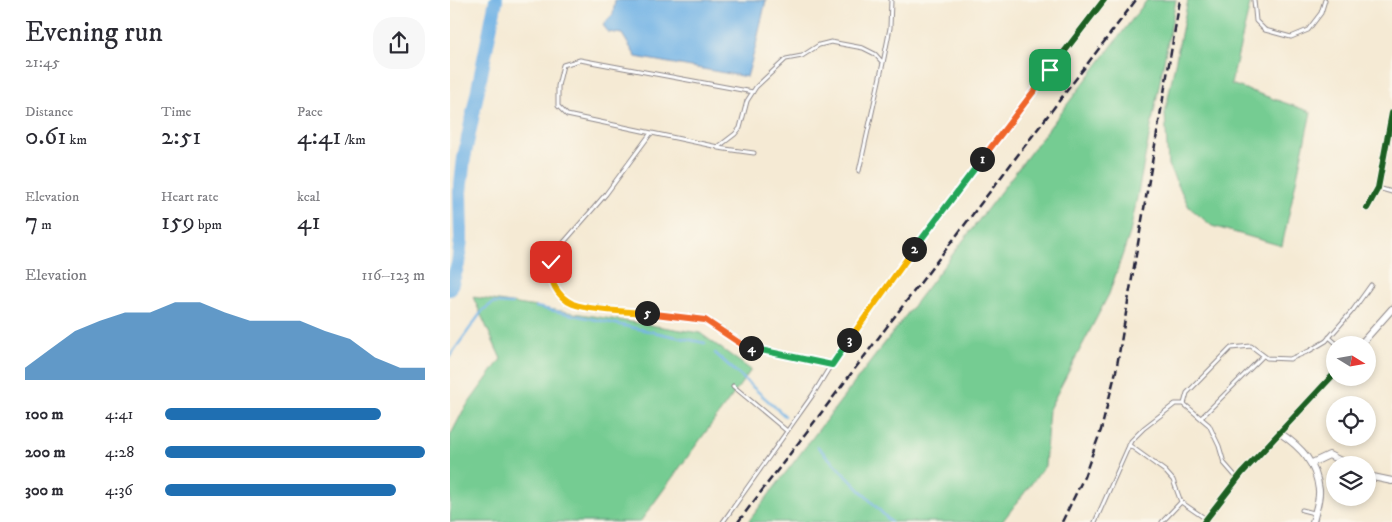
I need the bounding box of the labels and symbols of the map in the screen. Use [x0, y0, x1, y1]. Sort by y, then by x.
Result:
pin [1029, 49, 1071, 91]
pin: 1 [970, 146, 994, 172]
pin: 2 [902, 236, 926, 262]
pin [530, 241, 572, 283]
pin: 5 [634, 300, 660, 326]
pin: 3 [836, 328, 862, 352]
pin: 4 [738, 336, 764, 360]
north arrow [1326, 336, 1376, 386]

